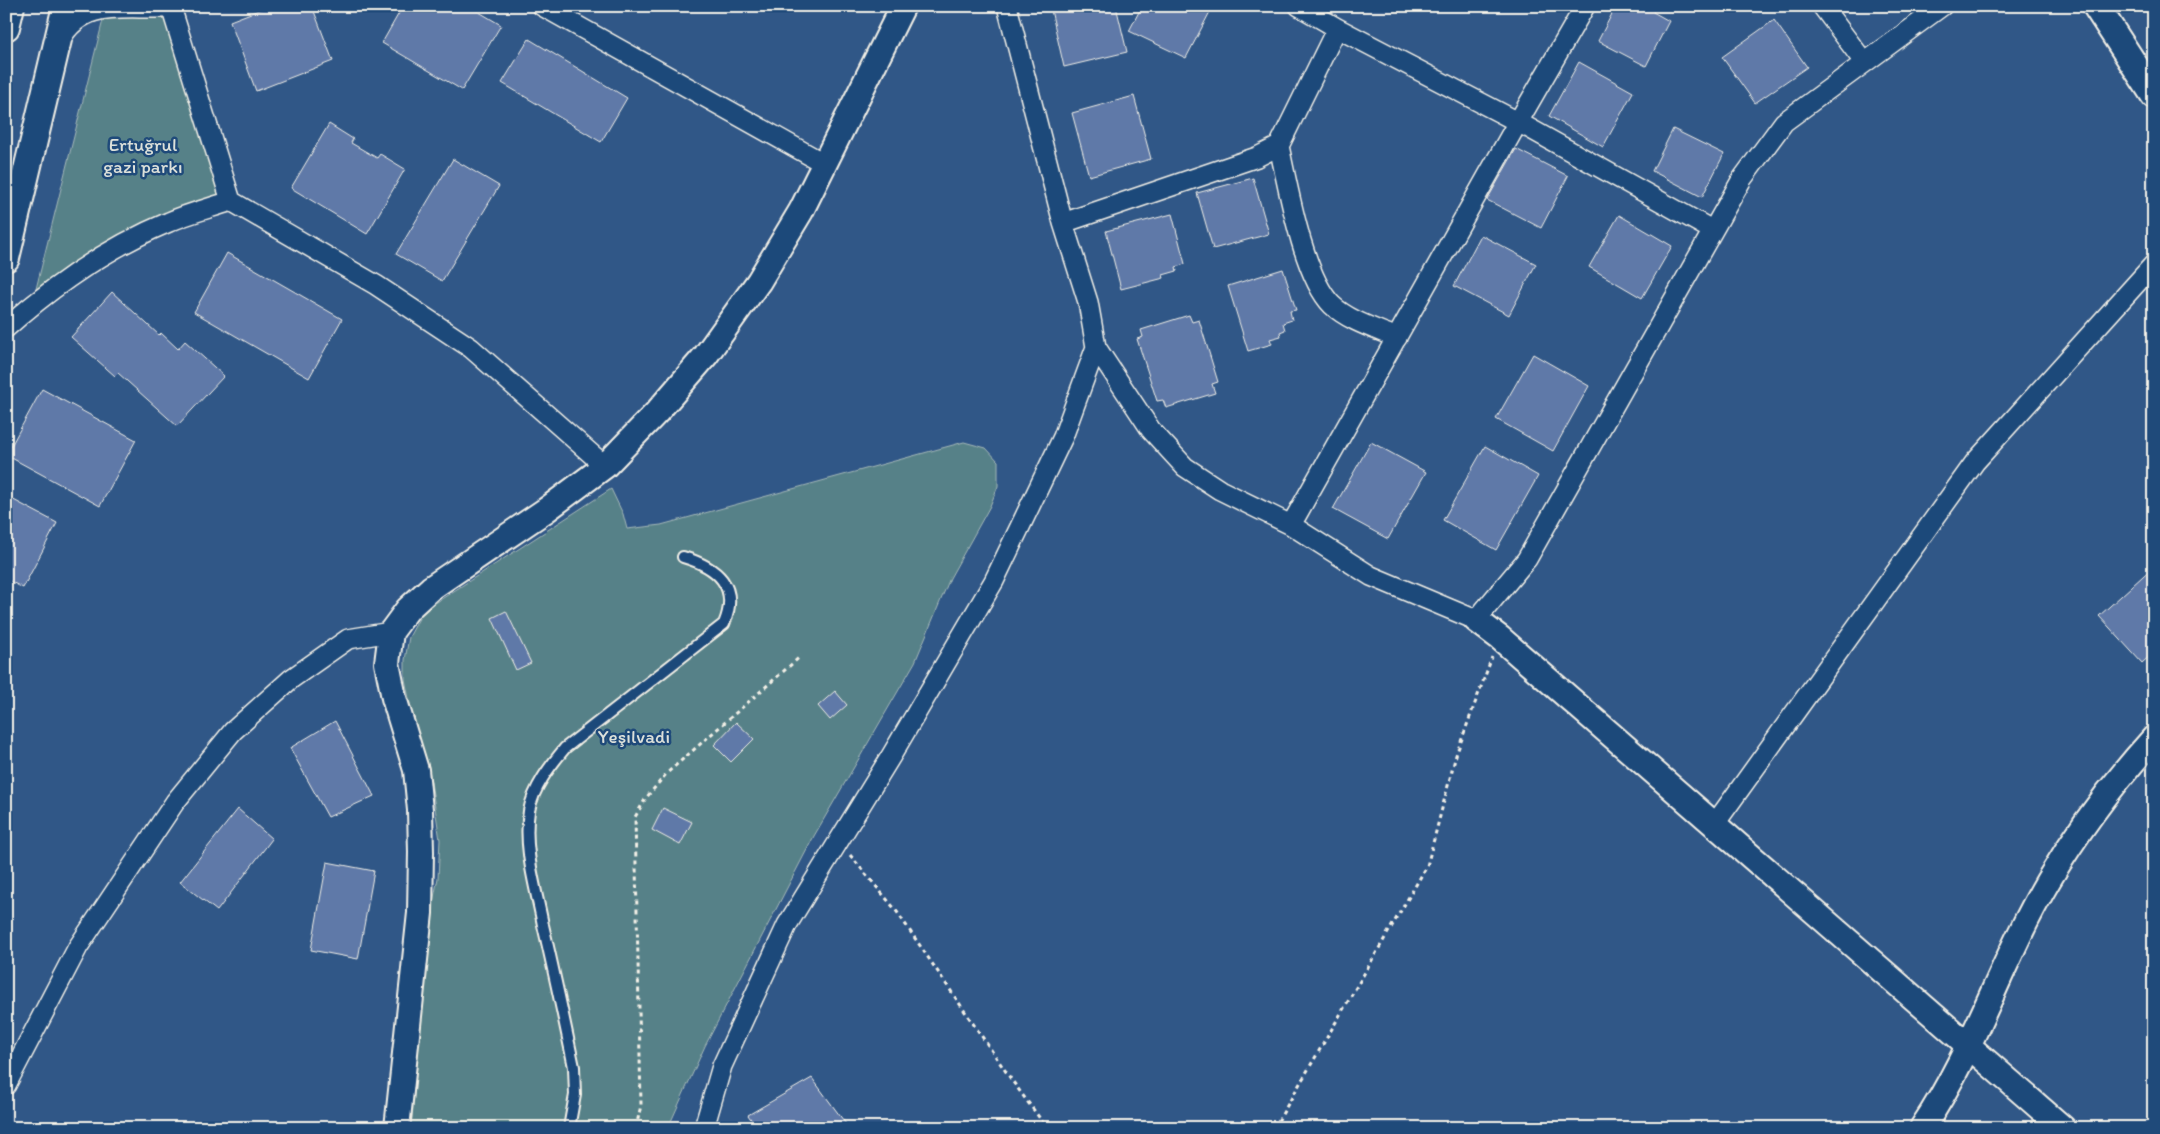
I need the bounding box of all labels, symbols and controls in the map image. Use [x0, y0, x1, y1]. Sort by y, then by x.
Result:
park label: Ertuğrul gazi parkı [103, 133, 183, 178]
park label: Yeşilvadi [598, 725, 670, 748]

